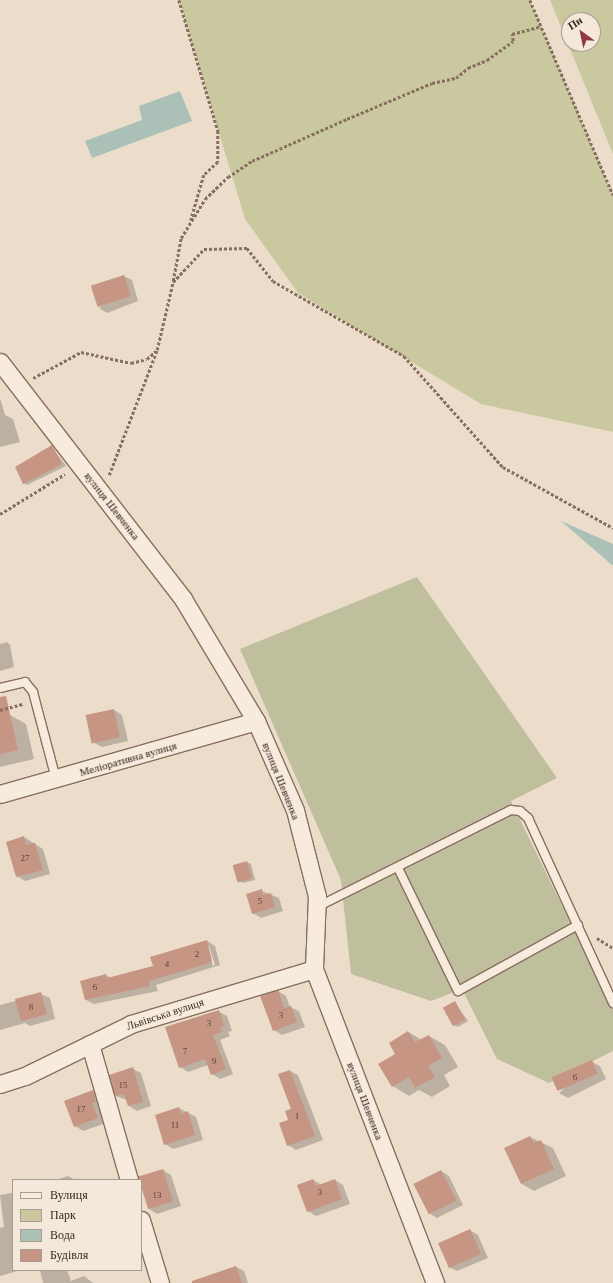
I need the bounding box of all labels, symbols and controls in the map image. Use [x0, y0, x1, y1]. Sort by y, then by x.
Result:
north arrow [561, 12, 601, 52]
text: Пн [565, 14, 585, 32]
street label: вулиця Шевченка [82, 470, 142, 542]
street label: Меліоративна вулиця [78, 739, 178, 779]
street label: вулиця Шевченка [260, 741, 302, 821]
house number: 27 [20, 853, 30, 863]
house number: 5 [258, 896, 262, 906]
house number: 2 [195, 949, 199, 959]
house number: 4 [165, 959, 169, 969]
house number: 6 [93, 982, 97, 992]
street label: Львівська вулиця [125, 995, 205, 1033]
house number: 8 [29, 1002, 33, 1012]
house number: 3 [279, 1010, 283, 1020]
house number: 3 [207, 1018, 211, 1028]
house number: 7 [183, 1046, 187, 1056]
house number: 9 [212, 1056, 216, 1066]
street label: вулиця Шевченка [344, 1060, 386, 1142]
house number: 6 [573, 1072, 577, 1082]
house number: 15 [118, 1080, 128, 1090]
house number: 17 [76, 1104, 86, 1114]
house number: 1 [295, 1111, 299, 1121]
house number: 11 [171, 1120, 179, 1130]
legend [12, 1179, 142, 1271]
house number: 3 [318, 1187, 322, 1197]
text: Вулиця [50, 1188, 88, 1202]
house number: 13 [152, 1190, 162, 1200]
text: Парк [50, 1208, 76, 1222]
text: Вода [50, 1228, 75, 1242]
text: Будівля [50, 1248, 88, 1262]

